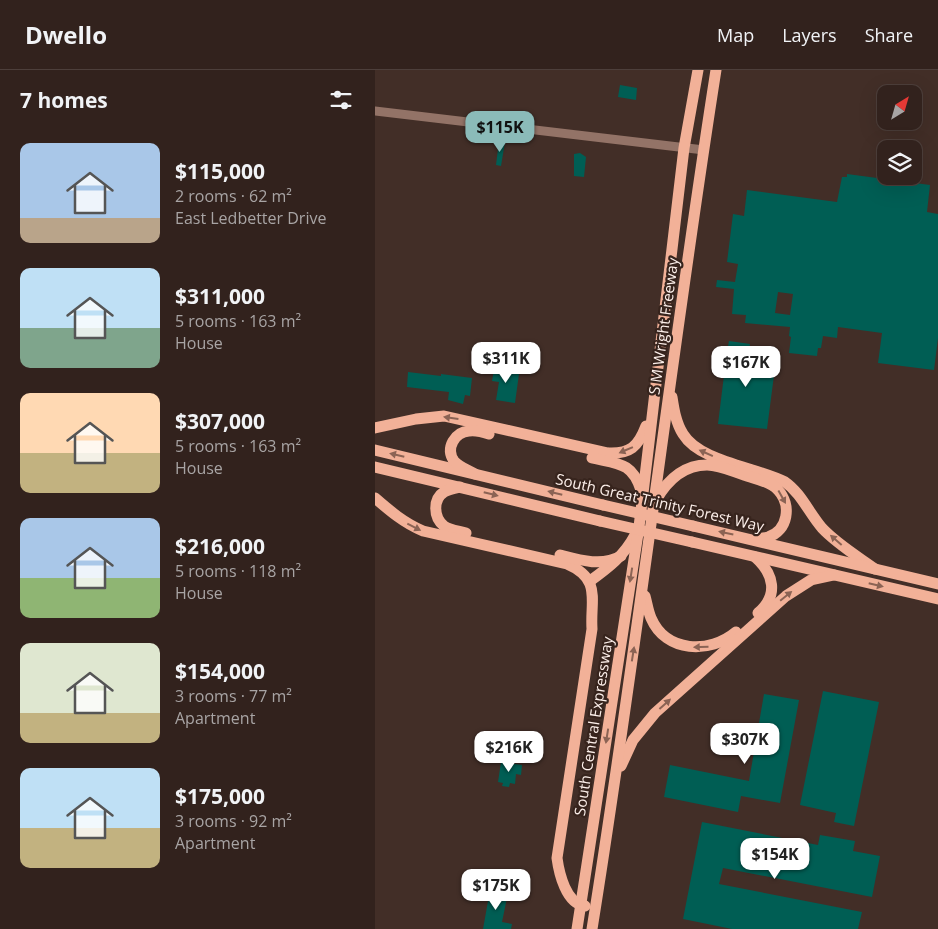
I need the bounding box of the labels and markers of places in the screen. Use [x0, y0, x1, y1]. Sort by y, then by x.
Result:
pin: $115K [465, 111, 535, 153]
pin: $311K [471, 342, 541, 384]
pin: $167K [711, 346, 781, 388]
pin: $307K [710, 722, 780, 765]
pin: $216K [474, 730, 544, 773]
pin: $154K [740, 838, 810, 880]
pin: $175K [461, 868, 531, 911]

